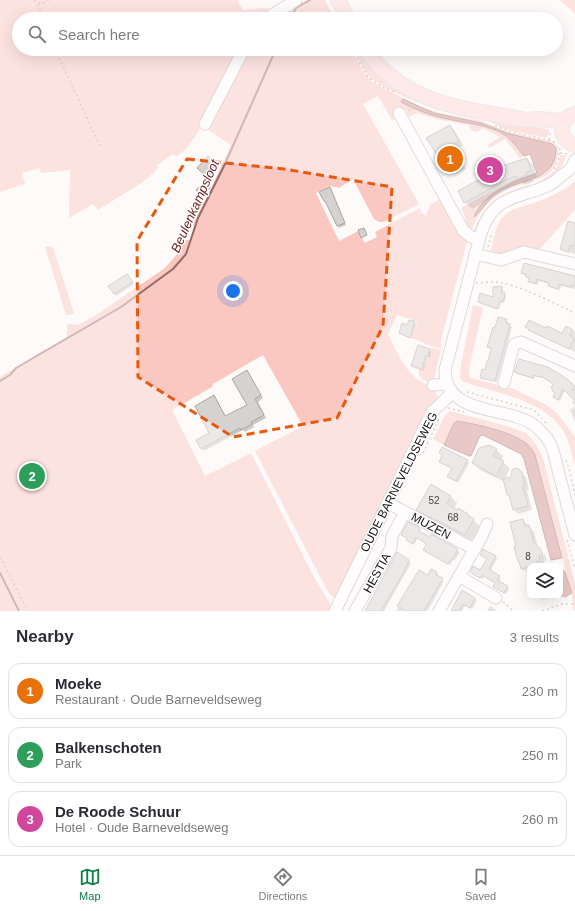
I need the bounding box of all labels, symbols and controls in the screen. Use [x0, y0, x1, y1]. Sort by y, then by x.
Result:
search box [12, 12, 563, 56]
icon: search [26, 23, 48, 45]
text: Search here [58, 26, 140, 43]
pin: 1 [437, 144, 463, 174]
pin: 3 [477, 155, 503, 185]
water label: Beulenkampsloot [168, 156, 223, 255]
your location [223, 281, 243, 301]
street label: OUDE BARNEVELDSEWEG [357, 410, 441, 554]
pin: 2 [19, 461, 45, 491]
house number: 52 [428, 495, 440, 506]
street label: MUZEN [409, 510, 453, 542]
house number: 68 [447, 512, 459, 523]
street label: HESTIA [360, 551, 394, 595]
house number: 8 [525, 551, 531, 562]
map controls [527, 563, 563, 599]
button: layers [527, 563, 563, 599]
text: Nearby [16, 627, 74, 646]
text: 3 results [510, 630, 559, 645]
text: Moeke [55, 675, 102, 692]
text: 1 [26, 684, 34, 699]
text: 230 m [522, 684, 558, 699]
text: Restaurant · Oude Barneveldseweg [55, 692, 262, 707]
text: Balkenschoten [55, 739, 162, 756]
text: 2 [26, 748, 34, 763]
text: 250 m [522, 748, 558, 763]
text: Park [55, 756, 82, 771]
text: De Roode Schuur [55, 803, 181, 820]
text: 3 [26, 812, 34, 827]
text: 260 m [522, 812, 558, 827]
text: Hotel · Oude Barneveldseweg [55, 820, 228, 835]
tab: Map [79, 866, 101, 902]
tab: Directions [258, 866, 307, 902]
tab: Saved [465, 866, 496, 902]

